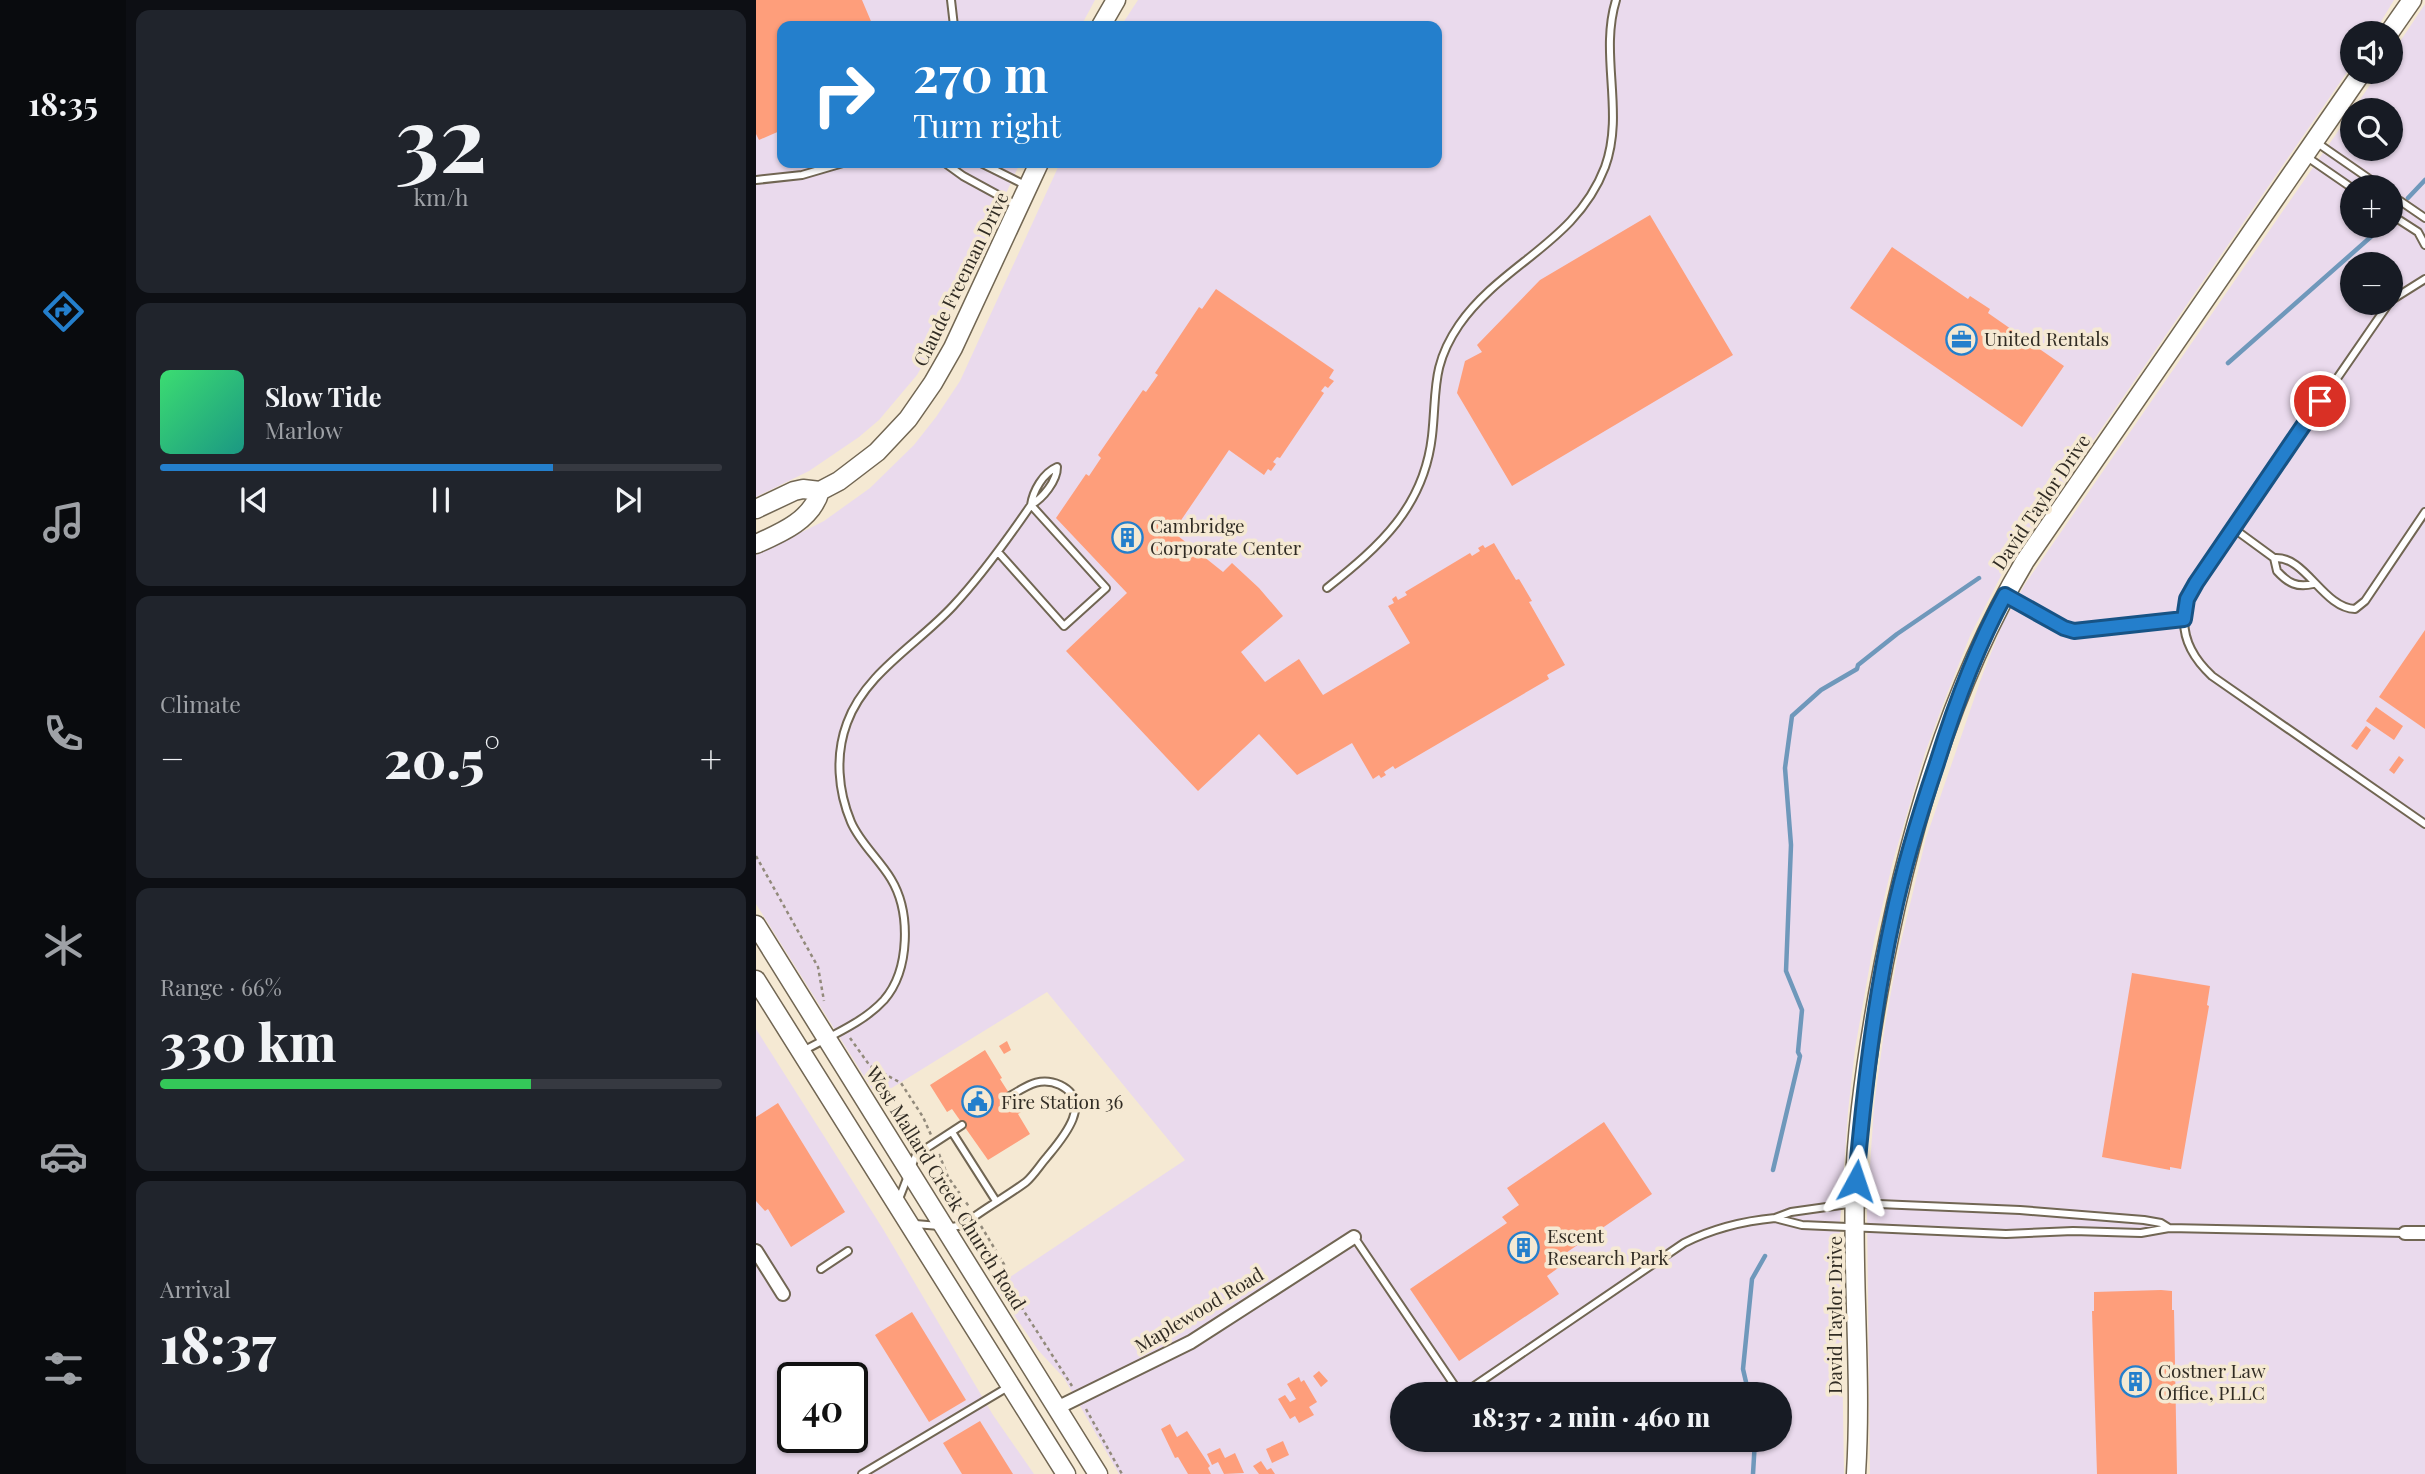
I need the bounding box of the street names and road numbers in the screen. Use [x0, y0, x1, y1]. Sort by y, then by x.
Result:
street label: Claude Freeman Drive [906, 187, 1014, 370]
street label: David Taylor Drive [1985, 429, 2095, 574]
street label: West Mallard Creek Church Road [861, 1060, 1033, 1314]
street label: David Taylor Drive [1821, 1236, 1847, 1394]
street label: Maplewood Road [1129, 1260, 1268, 1358]

